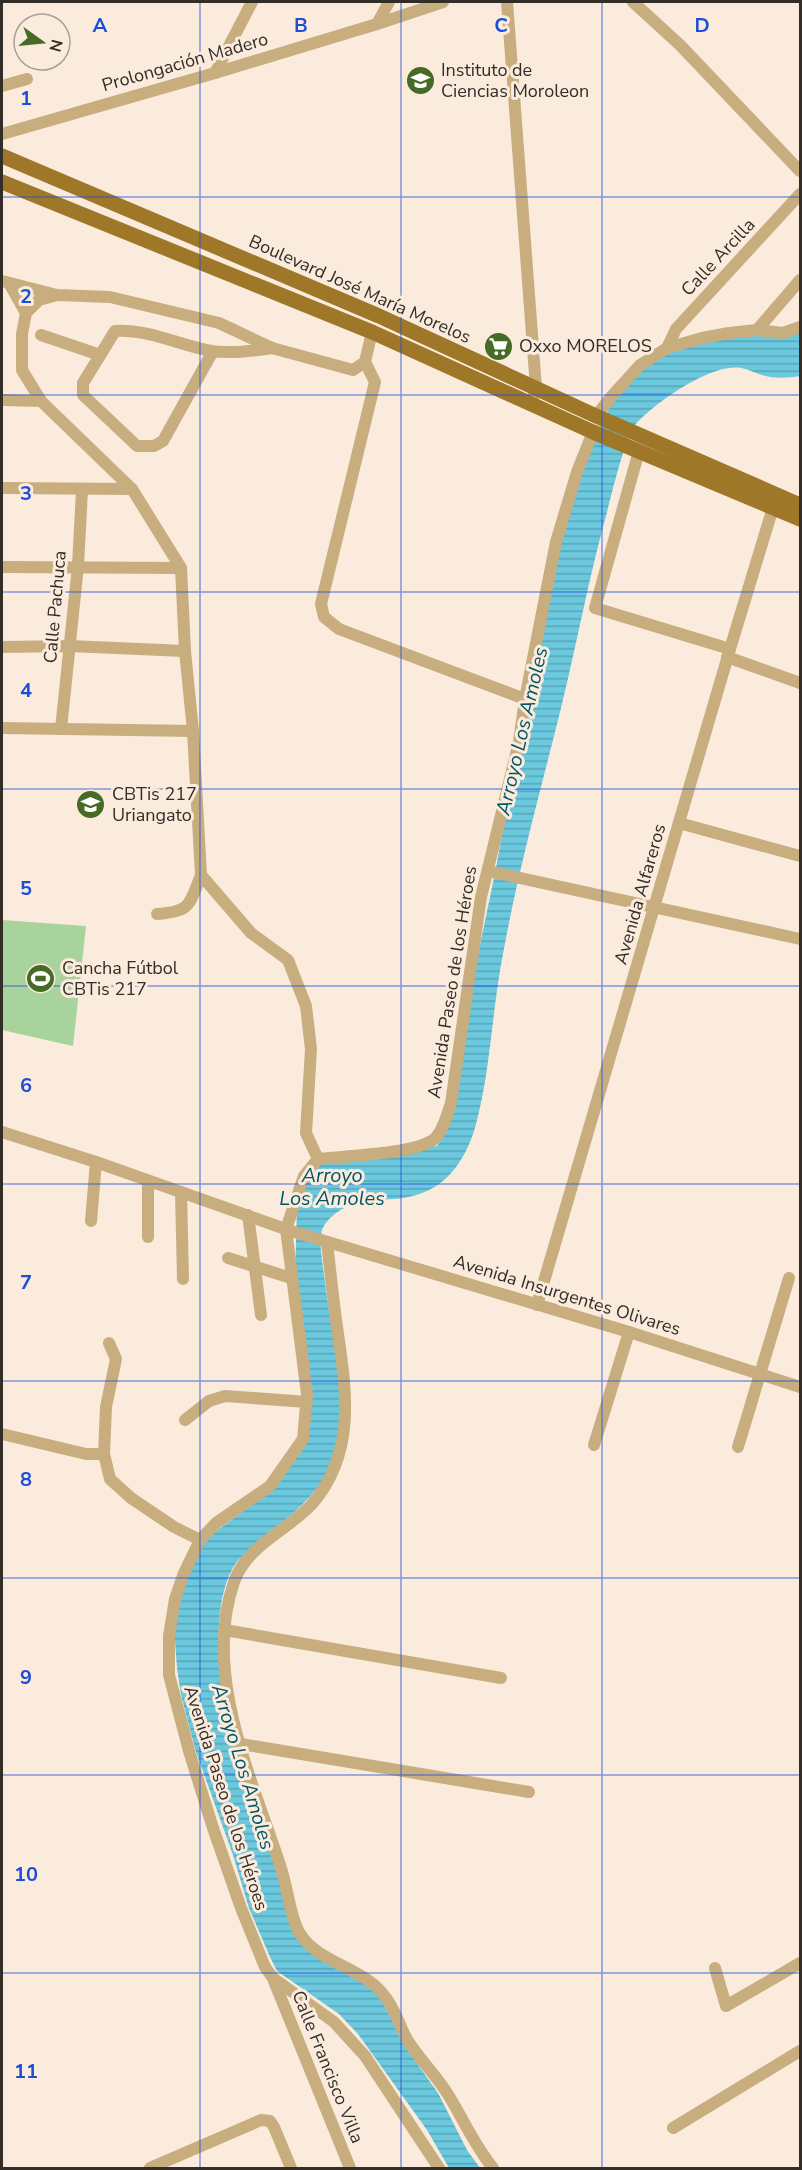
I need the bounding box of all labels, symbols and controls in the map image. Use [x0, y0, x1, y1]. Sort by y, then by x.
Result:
north arrow [12, 12, 72, 72]
text: A [93, 12, 108, 39]
text: B [294, 12, 308, 39]
text: C [494, 12, 508, 39]
text: D [694, 12, 710, 39]
street label: Prolongación Madero [99, 27, 271, 97]
text: N [43, 37, 68, 54]
place label: Instituto de Ciencias Moroleon [441, 58, 589, 103]
school or university icon: Instituto de Ciencias Moroleon [404, 64, 436, 96]
text: 1 [20, 85, 32, 112]
street label: Calle Arcilla [676, 213, 760, 301]
street label: Boulevard José María Morelos [245, 229, 475, 349]
text: 2 [20, 283, 32, 310]
supermarket icon: Oxxo MORELOS [482, 330, 514, 362]
place label: Oxxo MORELOS [519, 334, 652, 358]
text: 3 [20, 480, 32, 507]
street label: Calle Pachuca [38, 550, 72, 664]
water label: Arroyo Los Amoles [489, 644, 554, 819]
text: 4 [20, 677, 32, 704]
place label: CBTis 217 Uriangato [112, 782, 197, 827]
school or university icon: CBTis 217 Uriangato [75, 788, 107, 820]
street label: Avenida Alfareros [608, 821, 672, 967]
street label: Avenida Paseo de los Héroes [422, 864, 482, 1100]
text: 5 [20, 875, 32, 902]
place label: Cancha Fútbol CBTis 217 [62, 956, 179, 1001]
sports icon: Cancha Fútbol CBTis 217 [25, 962, 57, 994]
text: 6 [20, 1072, 32, 1099]
water label: Arroyo Los Amoles [279, 1162, 385, 1212]
street label: Avenida Insurgentes Olivares [451, 1249, 683, 1341]
text: 7 [20, 1269, 32, 1296]
text: 8 [20, 1466, 32, 1493]
text: 9 [20, 1664, 32, 1691]
water label: Arroyo Los Amoles [205, 1680, 281, 1853]
street label: Avenida Paseo de los Héroes [178, 1683, 274, 1913]
text: 10 [14, 1861, 38, 1888]
street label: Calle Francisco Villa [286, 1987, 370, 2147]
text: 11 [14, 2058, 38, 2085]

